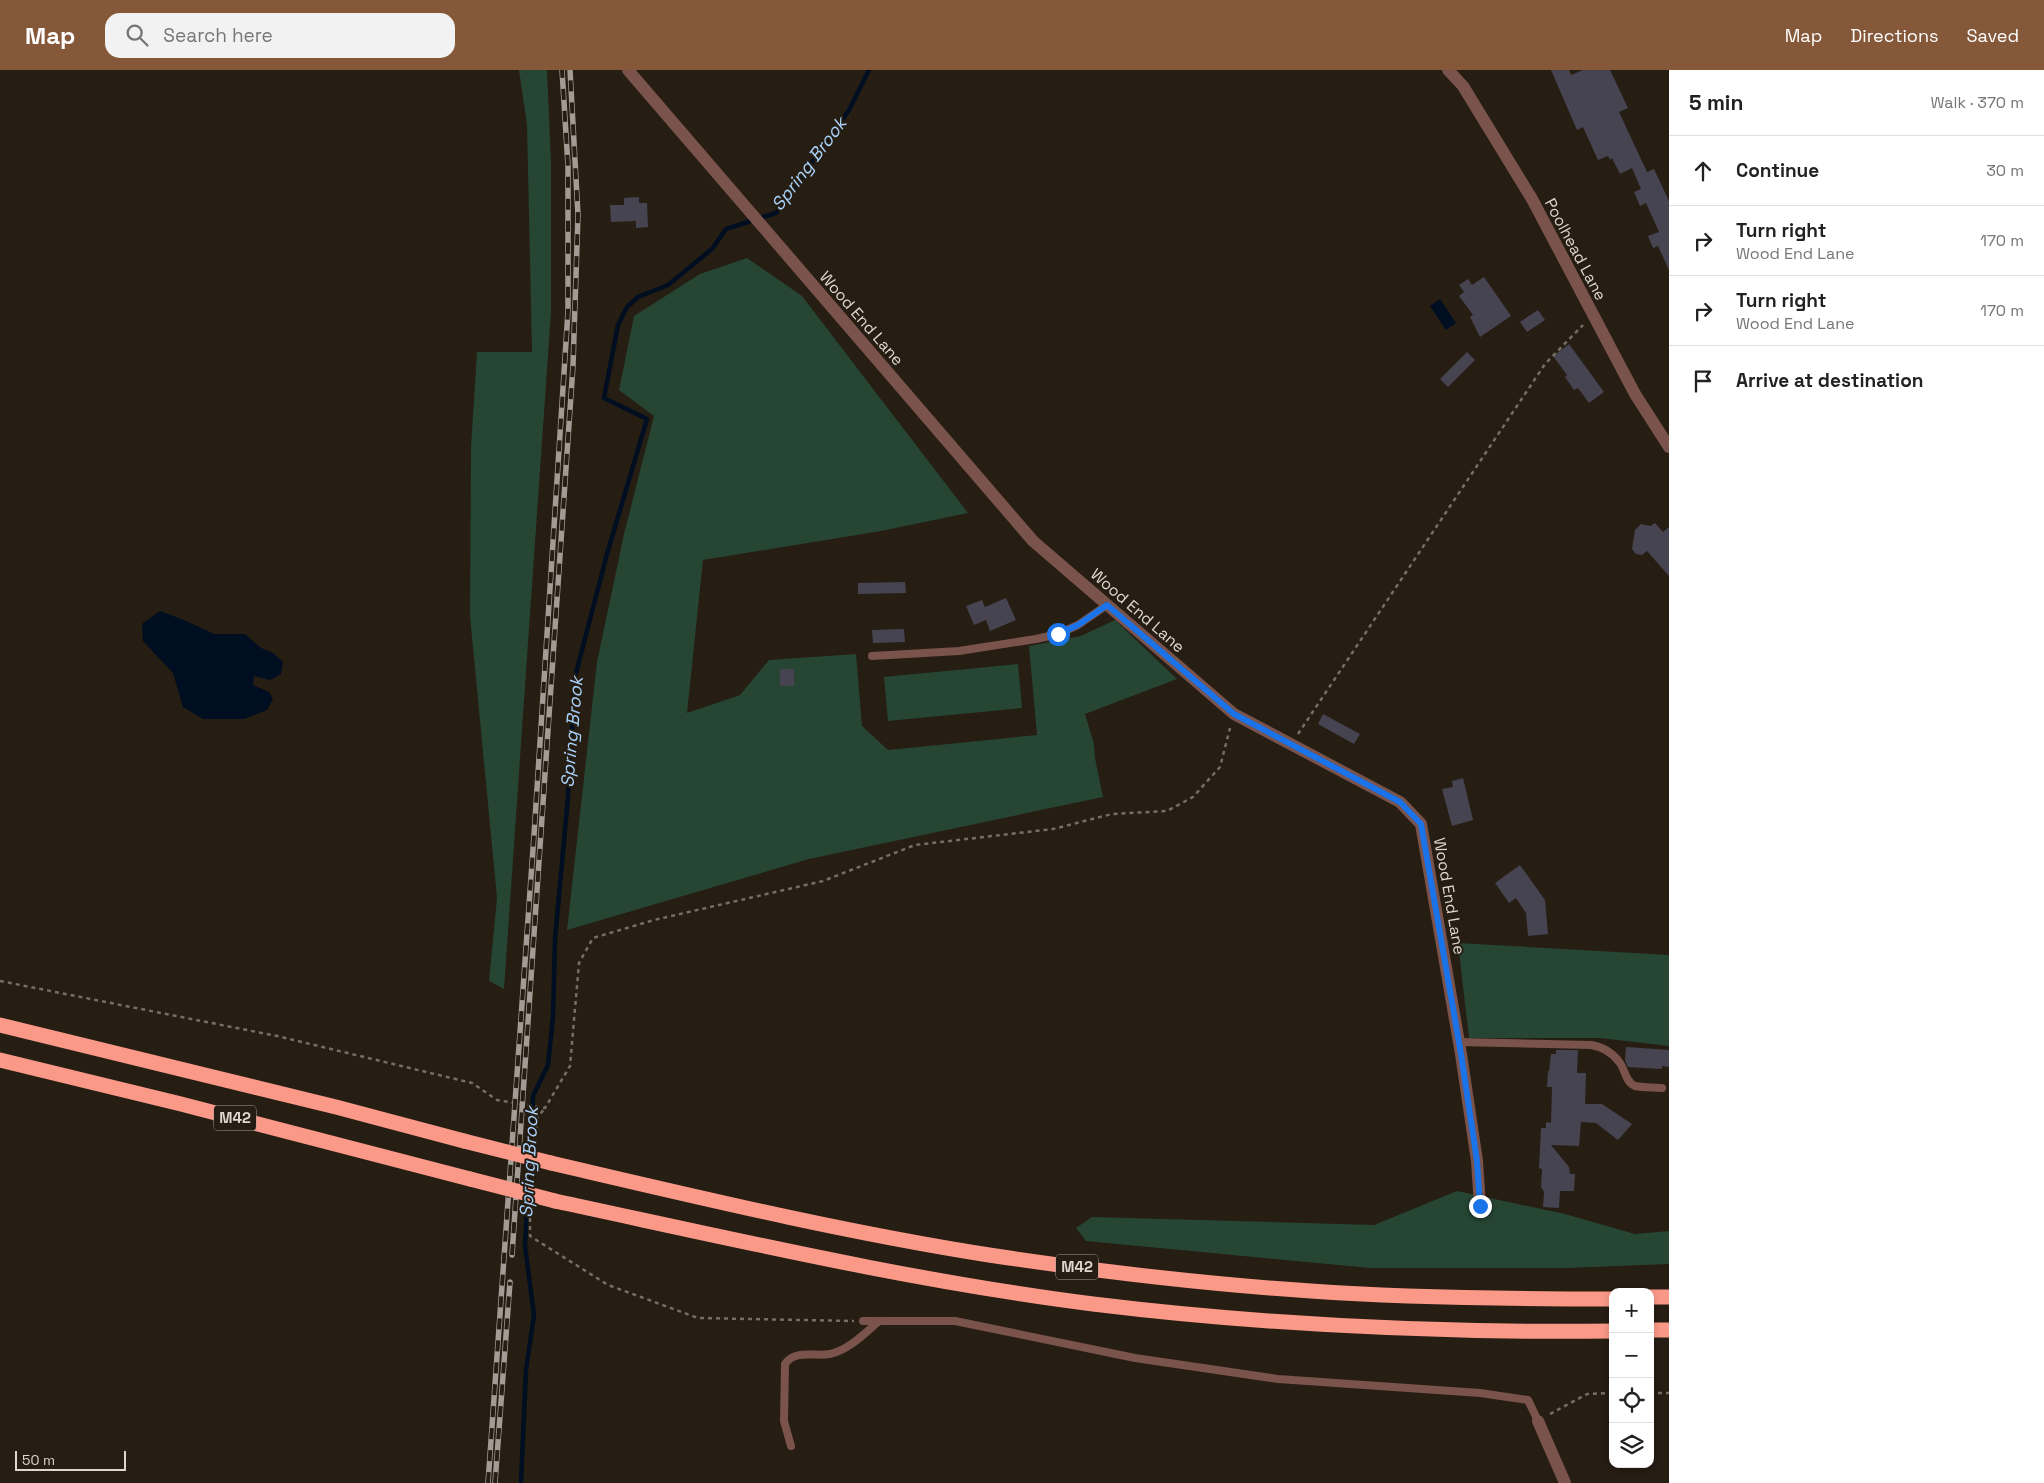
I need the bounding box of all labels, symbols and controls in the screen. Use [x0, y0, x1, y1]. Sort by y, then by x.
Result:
search box [105, 13, 455, 58]
text: Map [25, 20, 75, 51]
icon: search [123, 21, 151, 49]
text: Search here [163, 23, 273, 48]
text: Map [1785, 24, 1822, 47]
text: Directions [1850, 24, 1939, 47]
text: Saved [1967, 24, 2019, 47]
text: 5 min [1689, 89, 1743, 116]
text: Walk · 370 m [1931, 92, 2024, 113]
water label: Spring Brook [766, 110, 853, 215]
icon: ahead [1689, 157, 1717, 185]
text: Continue [1736, 158, 1819, 183]
text: 30 m [1986, 160, 2024, 181]
street label: Poolhead Lane [1540, 194, 1611, 304]
text: Turn right [1736, 218, 1826, 243]
icon: right [1689, 227, 1717, 255]
text: 170 m [1980, 230, 2024, 251]
text: Wood End Lane [1736, 243, 1854, 264]
street label: Wood End Lane [815, 267, 908, 370]
text: Turn right [1736, 288, 1826, 313]
icon: right [1689, 297, 1717, 325]
text: 170 m [1980, 300, 2024, 321]
text: Wood End Lane [1736, 313, 1854, 334]
icon: arrive [1689, 367, 1717, 395]
text: Arrive at destination [1736, 368, 1924, 393]
street label: Wood End Lane [1086, 564, 1189, 657]
route start [1047, 623, 1070, 646]
water label: Spring Brook [555, 673, 588, 788]
street label: Wood End Lane [1429, 836, 1470, 956]
water label: Spring Brook [514, 1103, 543, 1218]
road number: M42 [214, 1106, 256, 1130]
route end [1469, 1195, 1492, 1218]
road number: M42 [1056, 1254, 1098, 1280]
map controls [1609, 1288, 1654, 1468]
button: + [1609, 1288, 1654, 1333]
button: − [1609, 1333, 1654, 1378]
button: locate [1609, 1378, 1654, 1423]
button: layers [1609, 1423, 1654, 1468]
scale bar [15, 1448, 126, 1471]
text: 50 m [22, 1451, 55, 1469]

